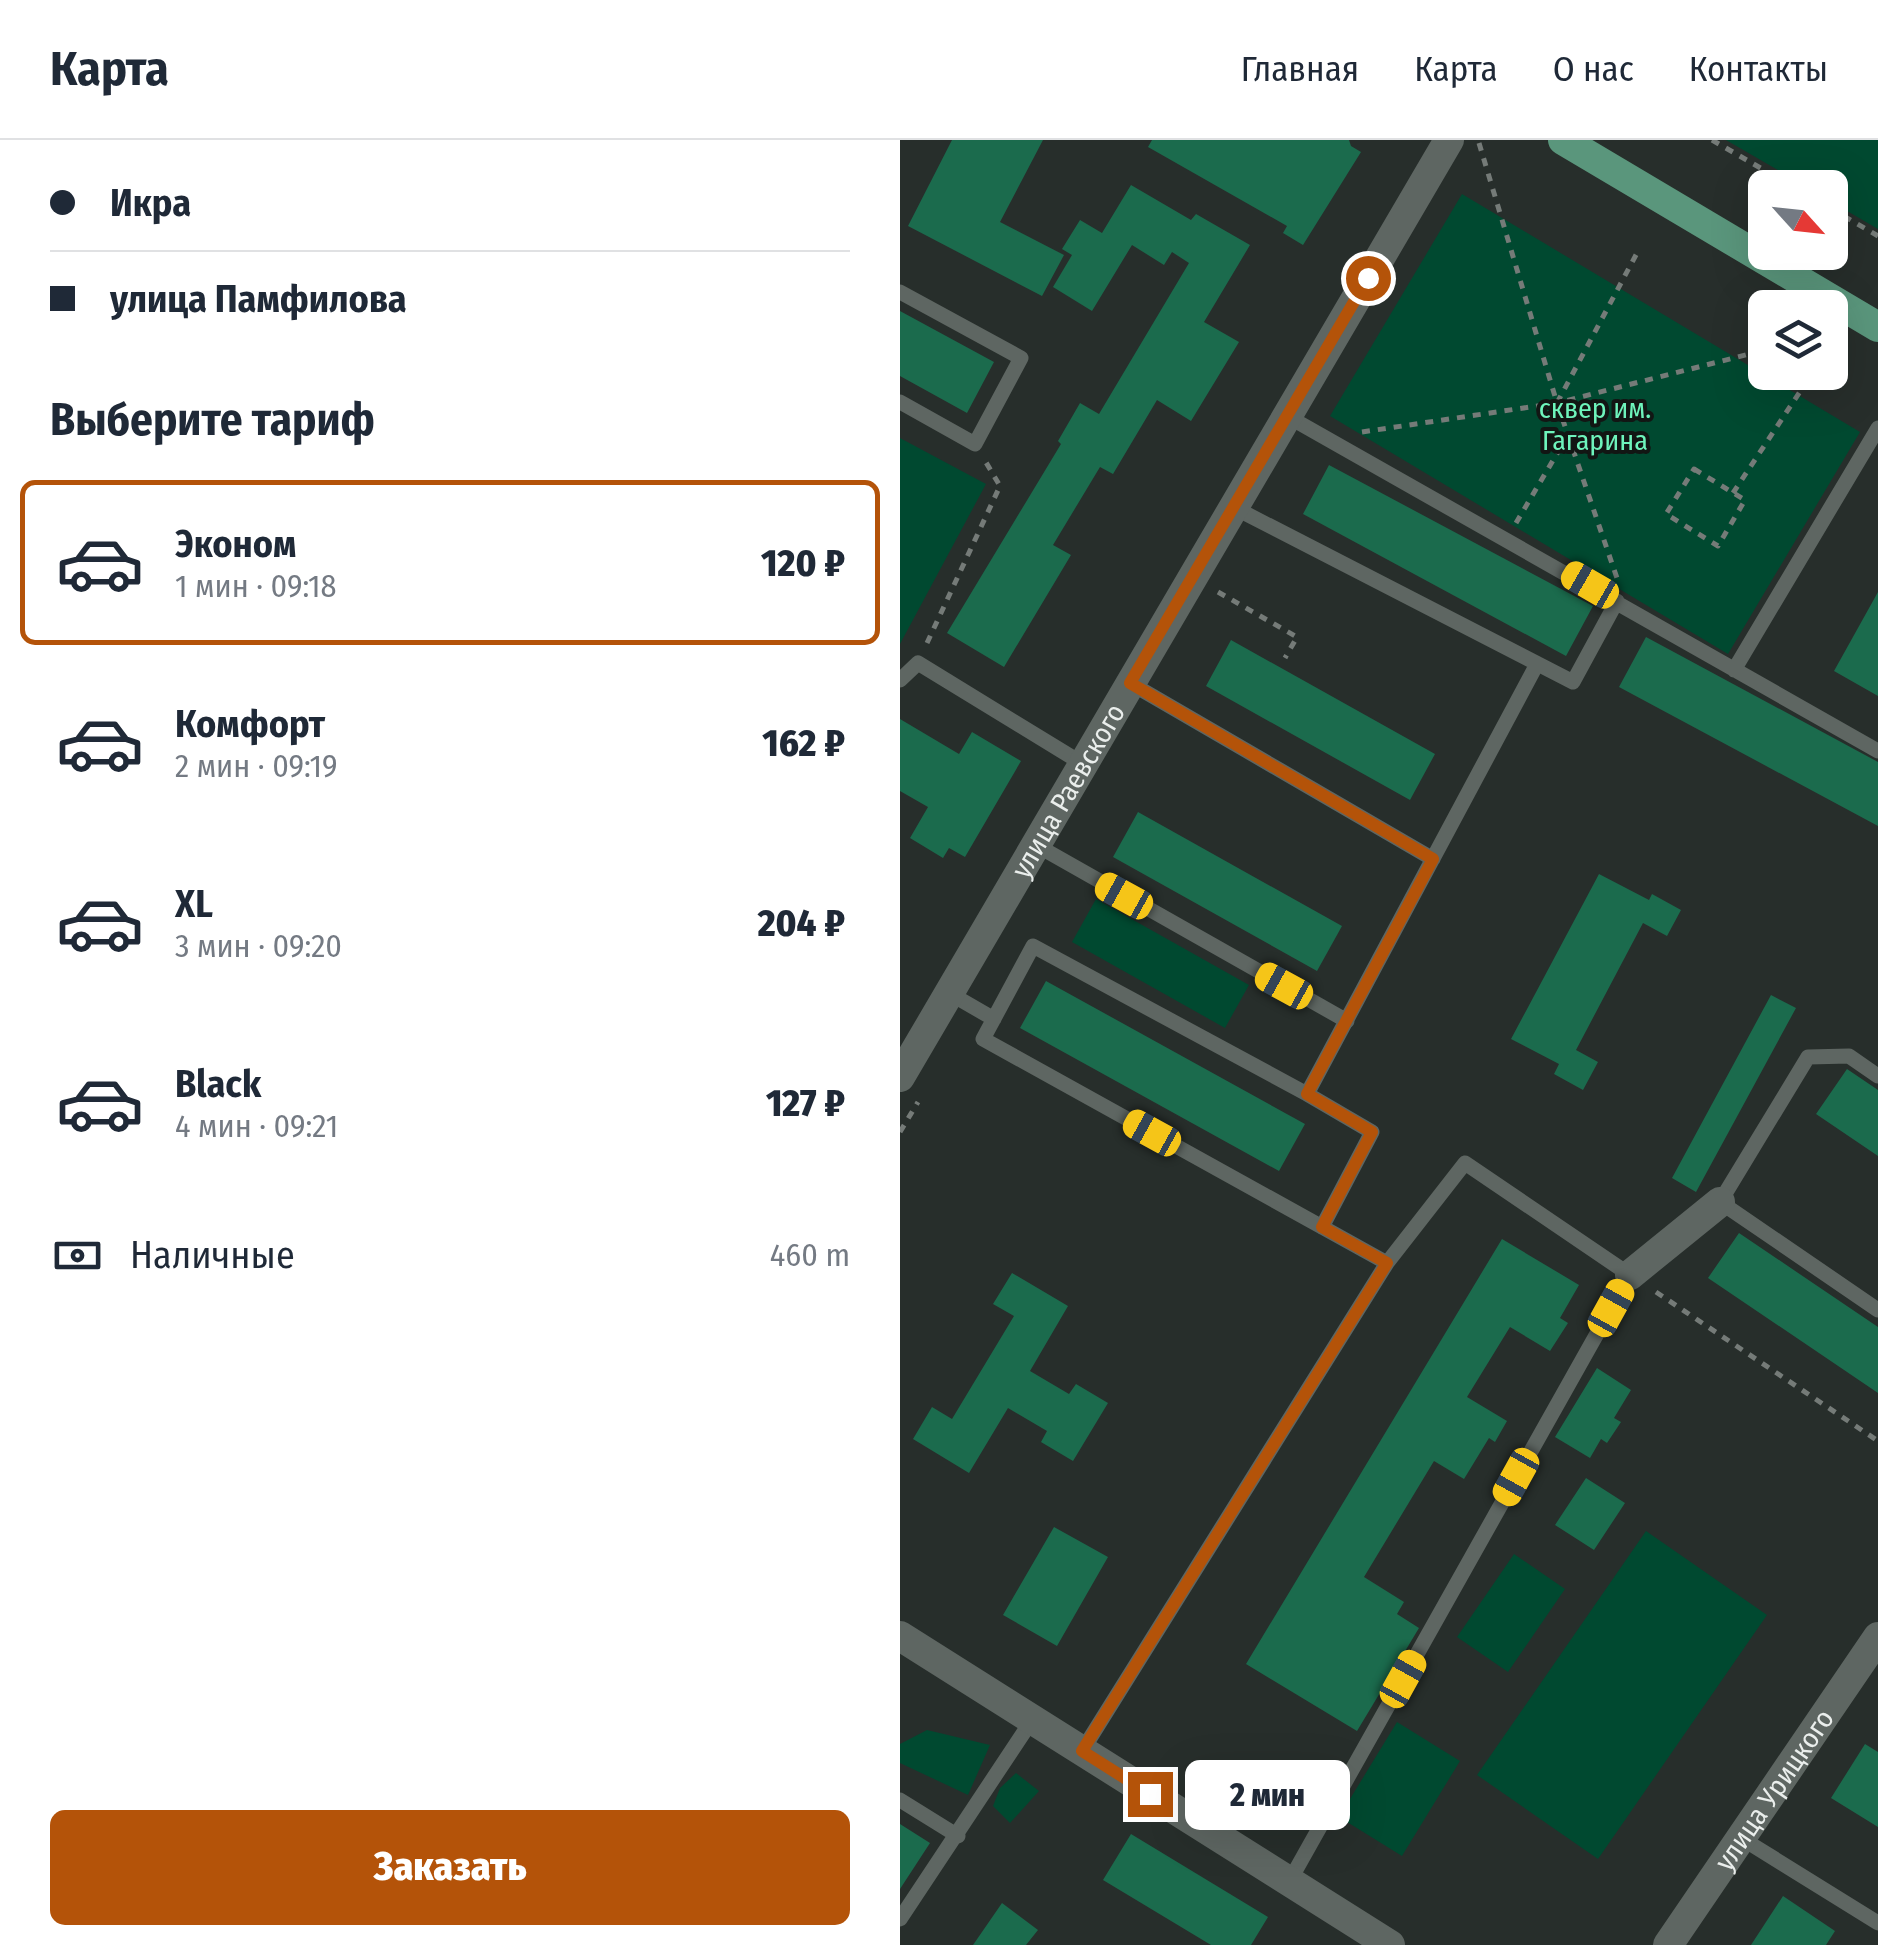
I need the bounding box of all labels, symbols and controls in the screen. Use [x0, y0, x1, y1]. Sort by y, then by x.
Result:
text: Карта [50, 40, 169, 98]
text: Главная [1241, 48, 1359, 90]
text: Карта [1414, 48, 1498, 90]
text: О нас [1553, 48, 1634, 90]
text: Контакты [1689, 48, 1828, 90]
north arrow [1748, 170, 1848, 270]
map controls [1748, 170, 1848, 390]
text: Икра [110, 180, 191, 226]
route start [1346, 256, 1391, 301]
text: улица Памфилова [110, 276, 407, 322]
button: layers [1748, 290, 1848, 390]
park label: сквер им. Гагарина [1539, 392, 1651, 457]
text: Выберите тариф [50, 393, 375, 447]
icon: car [55, 518, 145, 608]
text: Эконом [175, 521, 296, 567]
text: 120 ₽ [761, 540, 845, 586]
car [1557, 557, 1623, 613]
text: 1 мин · 09:18 [175, 567, 336, 605]
icon: car [55, 698, 145, 788]
street label: улица Раевского [1004, 698, 1132, 883]
text: Комфорт [175, 701, 325, 747]
text: 162 ₽ [762, 720, 845, 766]
text: 2 мин · 09:19 [175, 747, 338, 785]
car [1090, 868, 1158, 924]
icon: car [55, 878, 145, 968]
text: XL [175, 881, 213, 927]
text: 204 ₽ [758, 900, 845, 946]
text: 3 мин · 09:20 [175, 927, 342, 965]
car [1250, 958, 1318, 1014]
icon: car [55, 1058, 145, 1148]
text: Black [175, 1061, 261, 1107]
text: 127 ₽ [766, 1080, 845, 1126]
car [1118, 1105, 1186, 1161]
text: 4 мин · 09:21 [175, 1107, 338, 1145]
icon: cash [50, 1228, 105, 1283]
text: Наличные [130, 1232, 295, 1278]
text: 460 m [770, 1236, 850, 1274]
car [1583, 1274, 1639, 1342]
car [1488, 1443, 1544, 1511]
car [1375, 1645, 1431, 1713]
street label: улица Урицкого [1707, 1703, 1840, 1877]
callout: 2 мин [1185, 1759, 1350, 1829]
route end [1128, 1772, 1173, 1817]
text: 2 мин [1230, 1776, 1305, 1814]
button: Заказать [50, 1810, 850, 1925]

